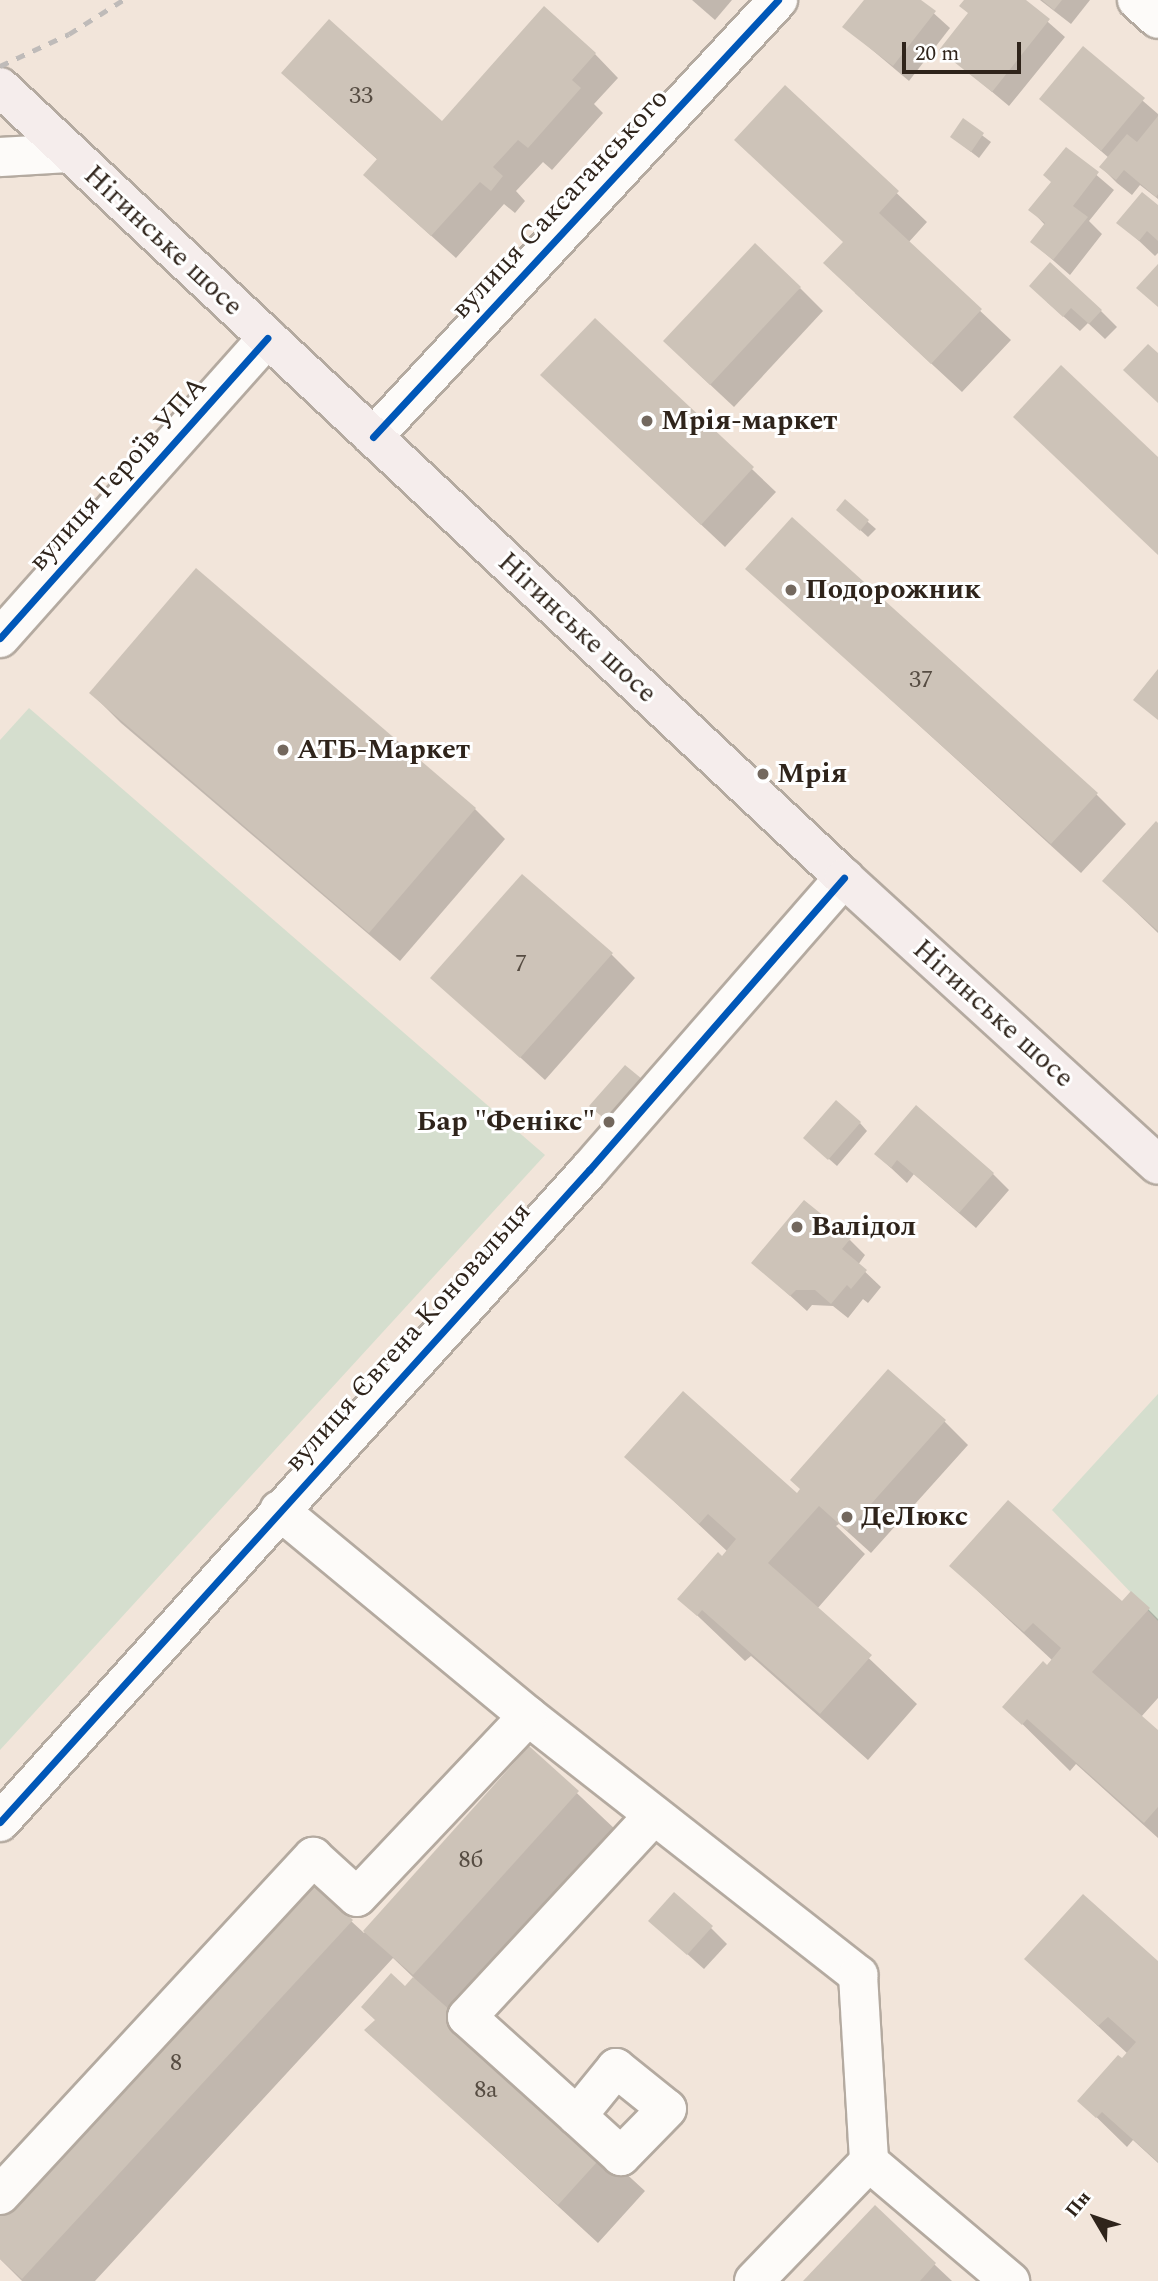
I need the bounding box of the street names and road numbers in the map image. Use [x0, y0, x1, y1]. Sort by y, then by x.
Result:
street label: вулиця Саксаганського [445, 82, 675, 326]
street label: Нігинське шосе [76, 159, 250, 323]
street label: вулиця Героїв УПА [22, 370, 214, 578]
street label: Нігинське шосе [490, 546, 664, 710]
street label: Нігинське шосе [905, 933, 1081, 1095]
street label: вулиця Євгена Коновальця [278, 1195, 538, 1479]

